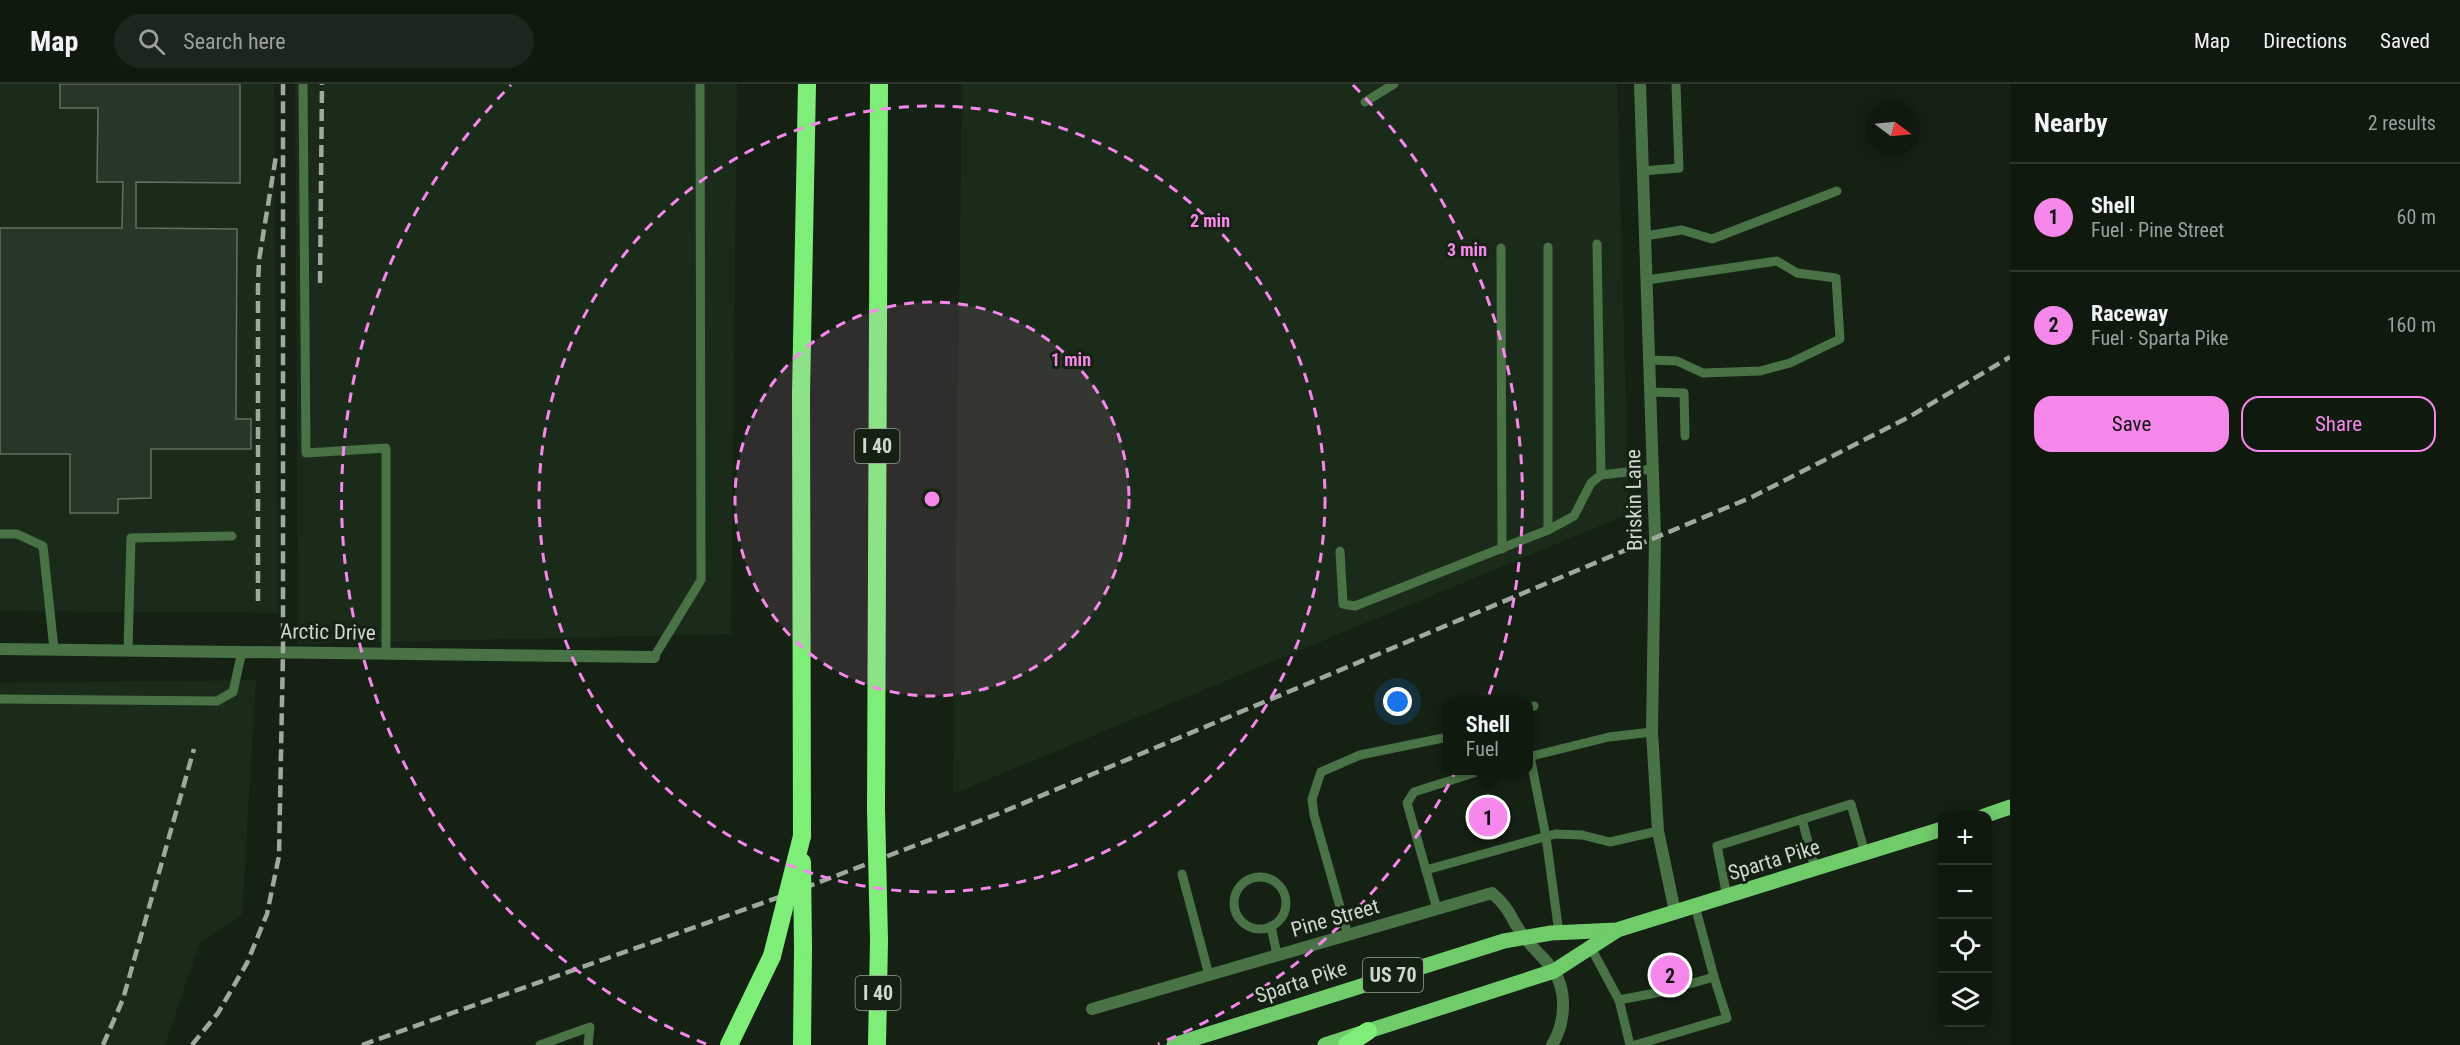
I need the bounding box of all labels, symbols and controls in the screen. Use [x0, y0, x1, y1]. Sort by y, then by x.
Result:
search box [114, 14, 534, 68]
text: Map [30, 25, 78, 58]
icon: search [135, 25, 168, 58]
text: Search here [183, 29, 286, 54]
text: Map [2194, 29, 2230, 53]
text: Directions [2263, 29, 2347, 53]
text: Saved [2380, 29, 2430, 53]
north arrow [1866, 102, 1920, 156]
text: Nearby [2034, 108, 2108, 138]
text: 2 results [2368, 111, 2436, 135]
text: Shell [2091, 193, 2135, 218]
text: 1 [2048, 205, 2059, 229]
text: 60 m [2397, 205, 2436, 229]
text: 2 min [1190, 210, 1230, 231]
text: Fuel · Pine Street [2091, 218, 2224, 242]
text: 3 min [1447, 239, 1487, 260]
text: Raceway [2091, 301, 2168, 326]
text: 2 [2048, 313, 2059, 337]
text: 160 m [2387, 313, 2436, 337]
text: Fuel · Sparta Pike [2091, 326, 2228, 350]
text: 1 min [1051, 349, 1091, 370]
button: Save [2034, 396, 2229, 452]
button: Share [2241, 396, 2436, 452]
road number: I 40 [854, 429, 900, 463]
street label: Briskin Lane [1621, 449, 1647, 551]
centre of rings [922, 489, 942, 509]
street label: Arctic Drive [280, 619, 376, 645]
your location [1383, 687, 1412, 716]
popup [1443, 697, 1533, 775]
text: Shell [1466, 712, 1510, 737]
text: Fuel [1466, 737, 1499, 761]
pin: 1 [1468, 794, 1508, 840]
map controls [1938, 811, 1992, 1027]
button: + [1938, 811, 1992, 865]
street label: Sparta Pike [1725, 835, 1823, 885]
button: − [1938, 865, 1992, 919]
street label: Pine Street [1288, 894, 1382, 942]
button: locate [1938, 919, 1992, 973]
pin: 2 [1650, 952, 1690, 998]
street label: Sparta Pike [1252, 956, 1350, 1008]
road number: US 70 [1363, 958, 1423, 992]
button: layers [1938, 973, 1992, 1027]
road number: I 40 [856, 976, 900, 1010]

